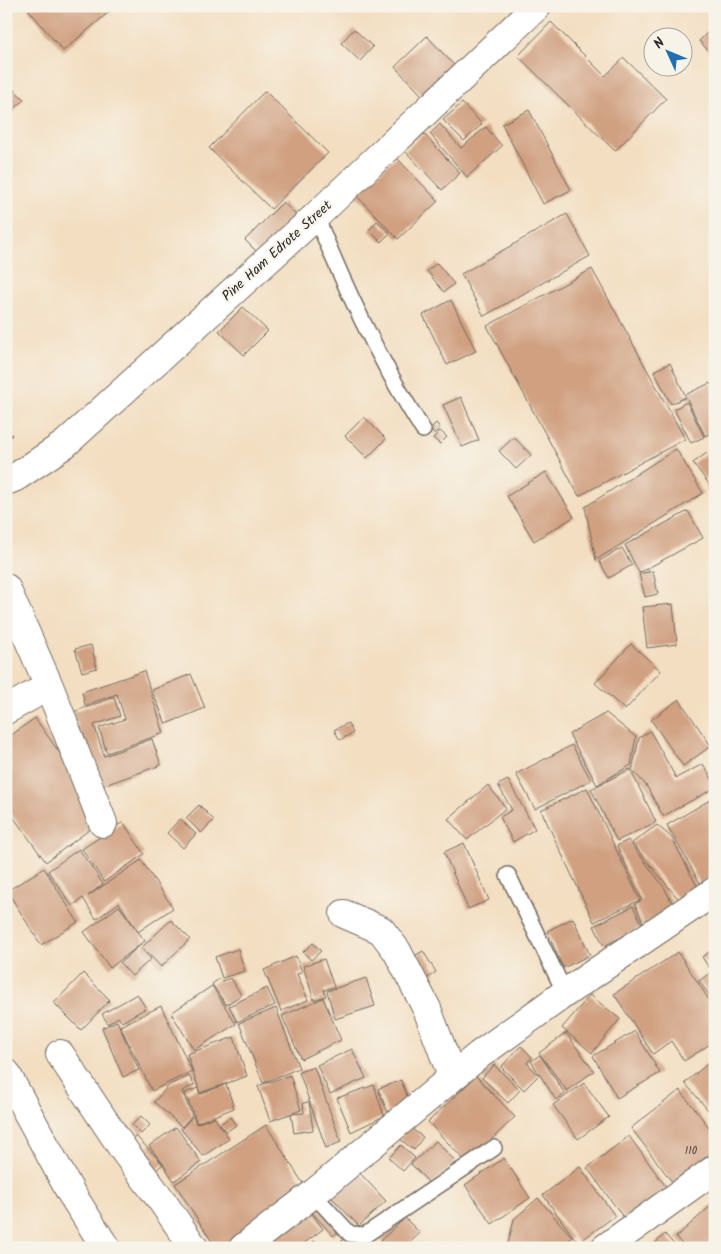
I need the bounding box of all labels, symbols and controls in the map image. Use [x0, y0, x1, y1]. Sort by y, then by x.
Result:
north arrow [644, 28, 694, 78]
text: N [648, 33, 670, 54]
street label: Pine Ham Edrote Street [217, 195, 338, 307]
house number: 110 [685, 1142, 698, 1160]

